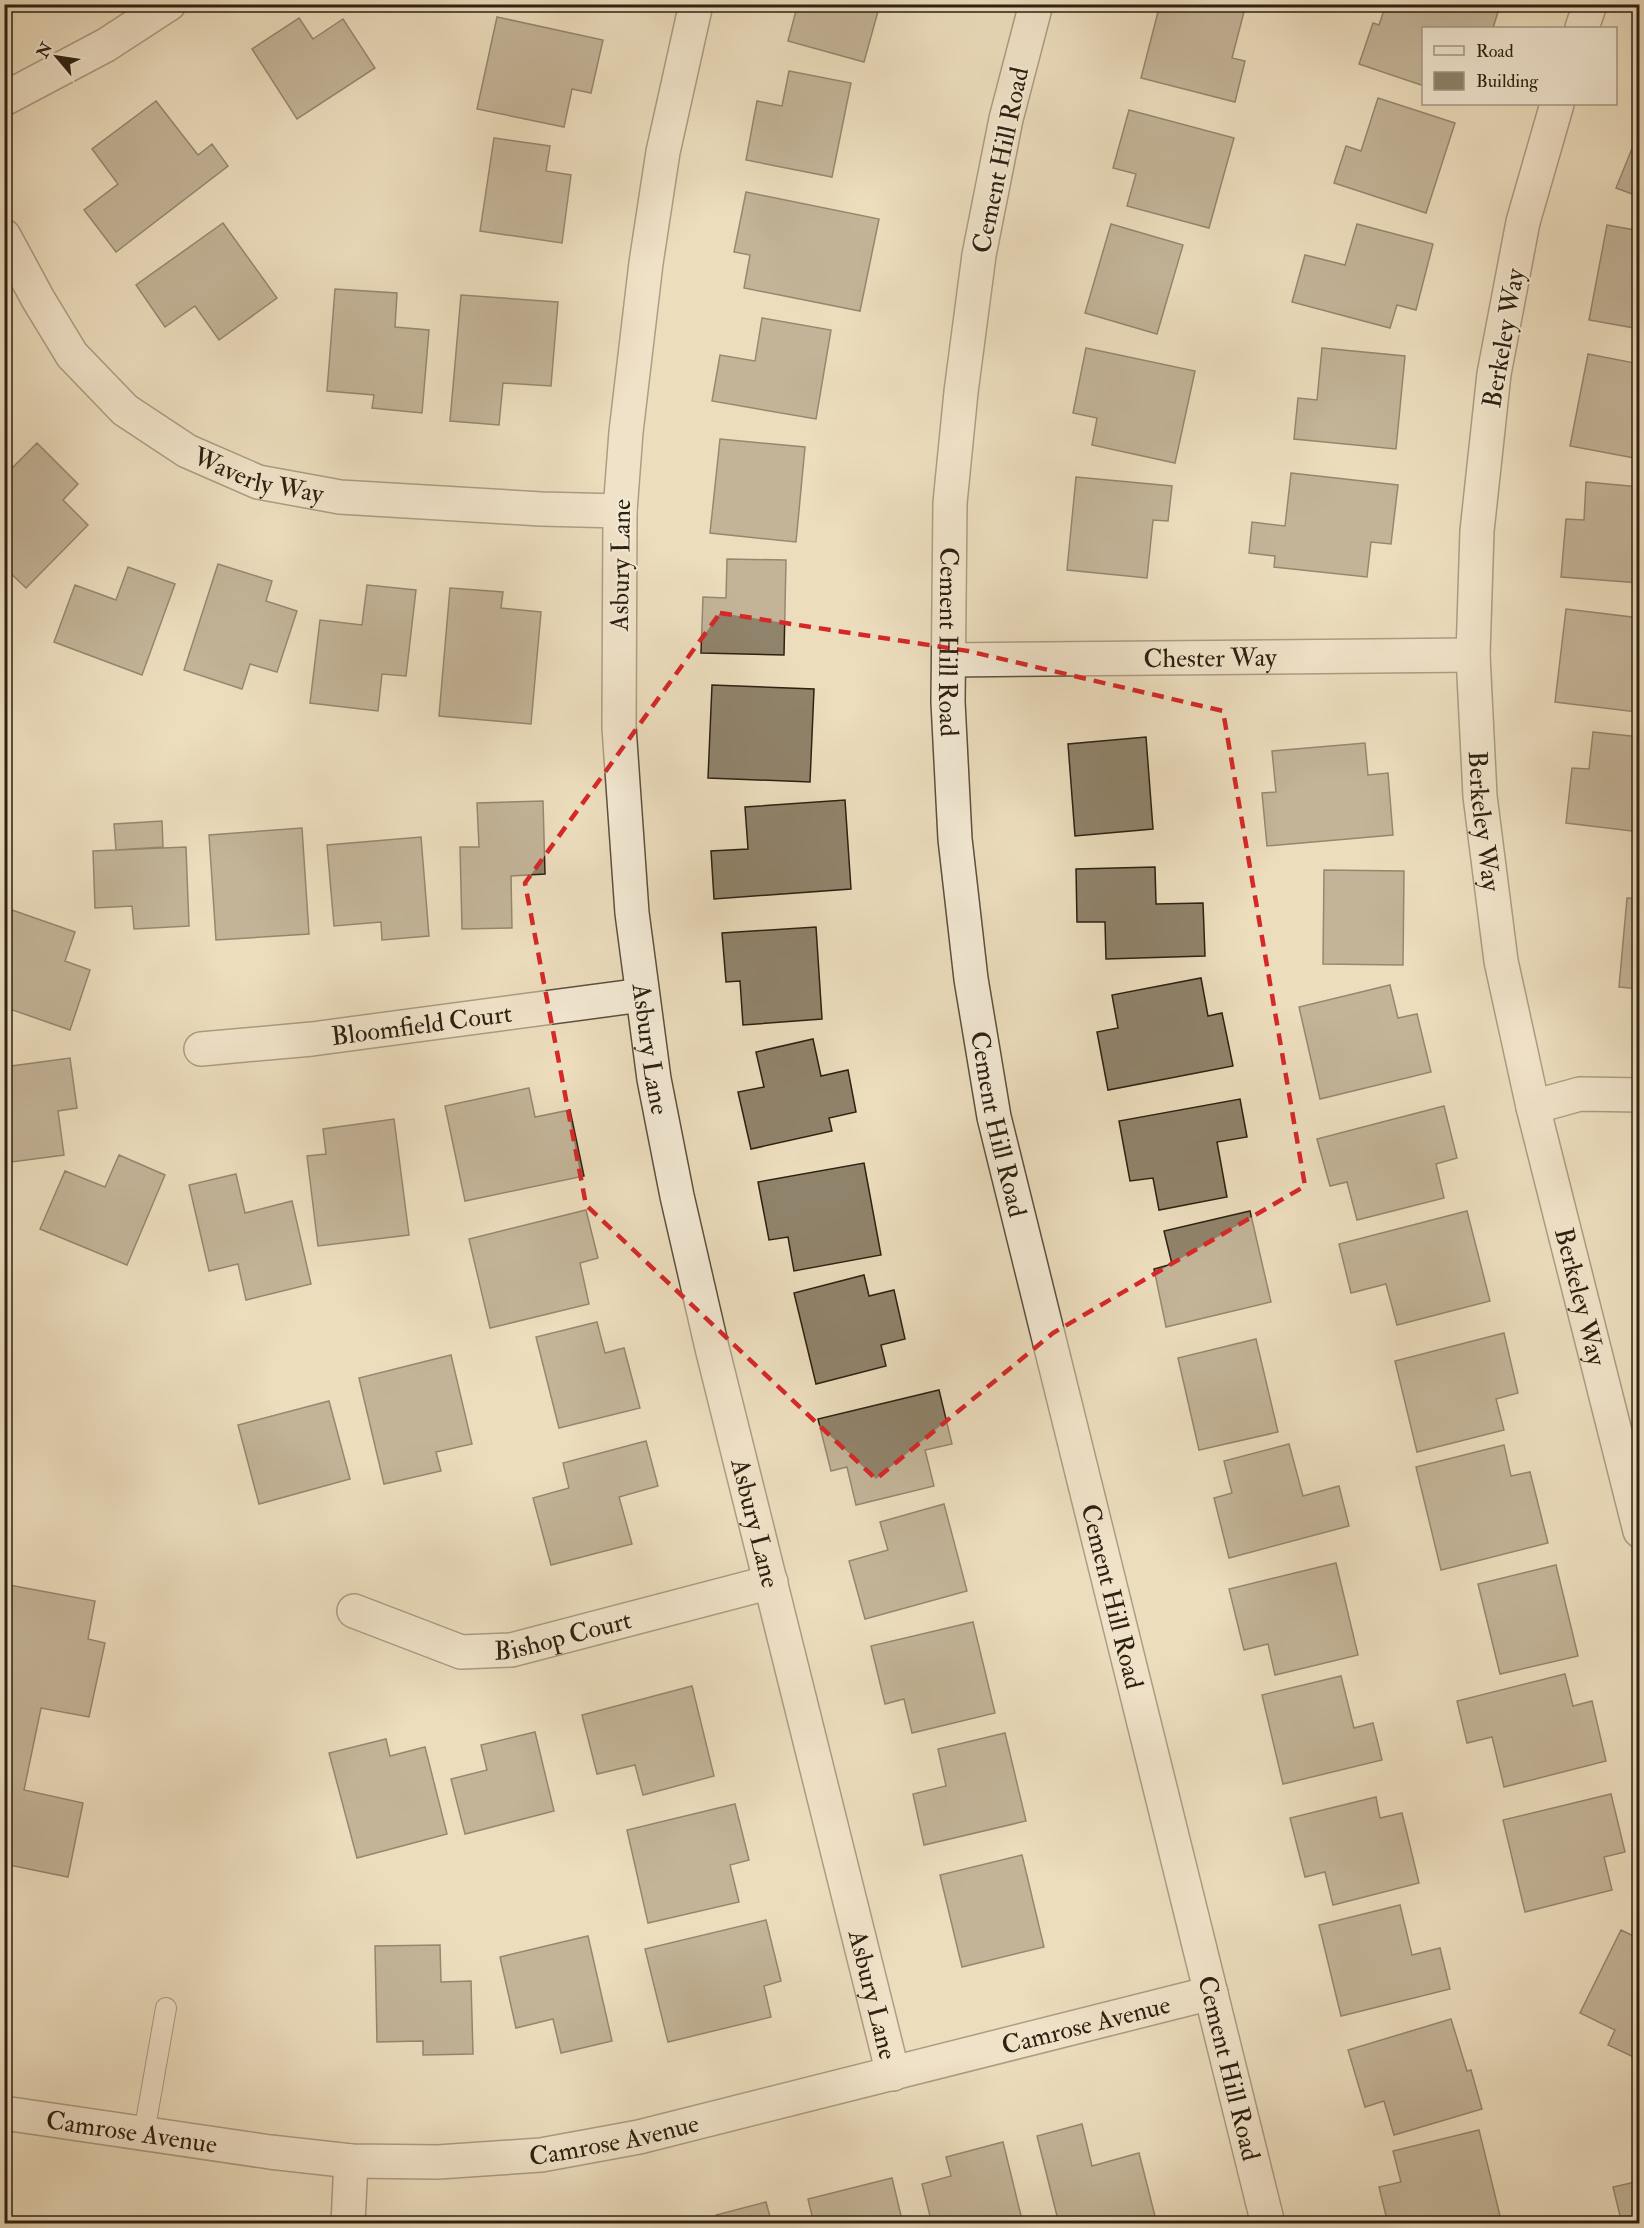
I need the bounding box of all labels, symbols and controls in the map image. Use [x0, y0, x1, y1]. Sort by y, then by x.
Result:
north arrow [27, 27, 87, 87]
legend [1422, 27, 1617, 105]
text: N [32, 39, 57, 62]
text: Road [1476, 40, 1514, 63]
street label: Cement Hill Road [966, 64, 1036, 256]
text: Building [1476, 70, 1539, 93]
street label: Berkeley Way [1476, 266, 1532, 410]
street label: Waverly Way [187, 440, 327, 511]
street label: Asbury Lane [604, 499, 638, 632]
street label: Cement Hill Road [931, 547, 965, 738]
street label: Chester Way [1143, 642, 1277, 675]
street label: Berkeley Way [1461, 750, 1507, 894]
street label: Asbury Lane [624, 981, 676, 1118]
street label: Bloomfield Court [329, 997, 514, 1053]
street label: Cement Hill Road [963, 1029, 1033, 1221]
street label: Berkeley Way [1547, 1225, 1613, 1370]
street label: Asbury Lane [723, 1455, 786, 1591]
street label: Cement Hill Road [1073, 1501, 1150, 1693]
street label: Bishop Court [493, 1604, 635, 1668]
street label: Asbury Lane [841, 1926, 904, 2063]
street label: Cement Hill Road [1190, 1972, 1267, 2164]
street label: Camrose Avenue [998, 1989, 1174, 2062]
street label: Camrose Avenue [44, 2104, 219, 2161]
street label: Camrose Avenue [528, 2108, 702, 2173]

